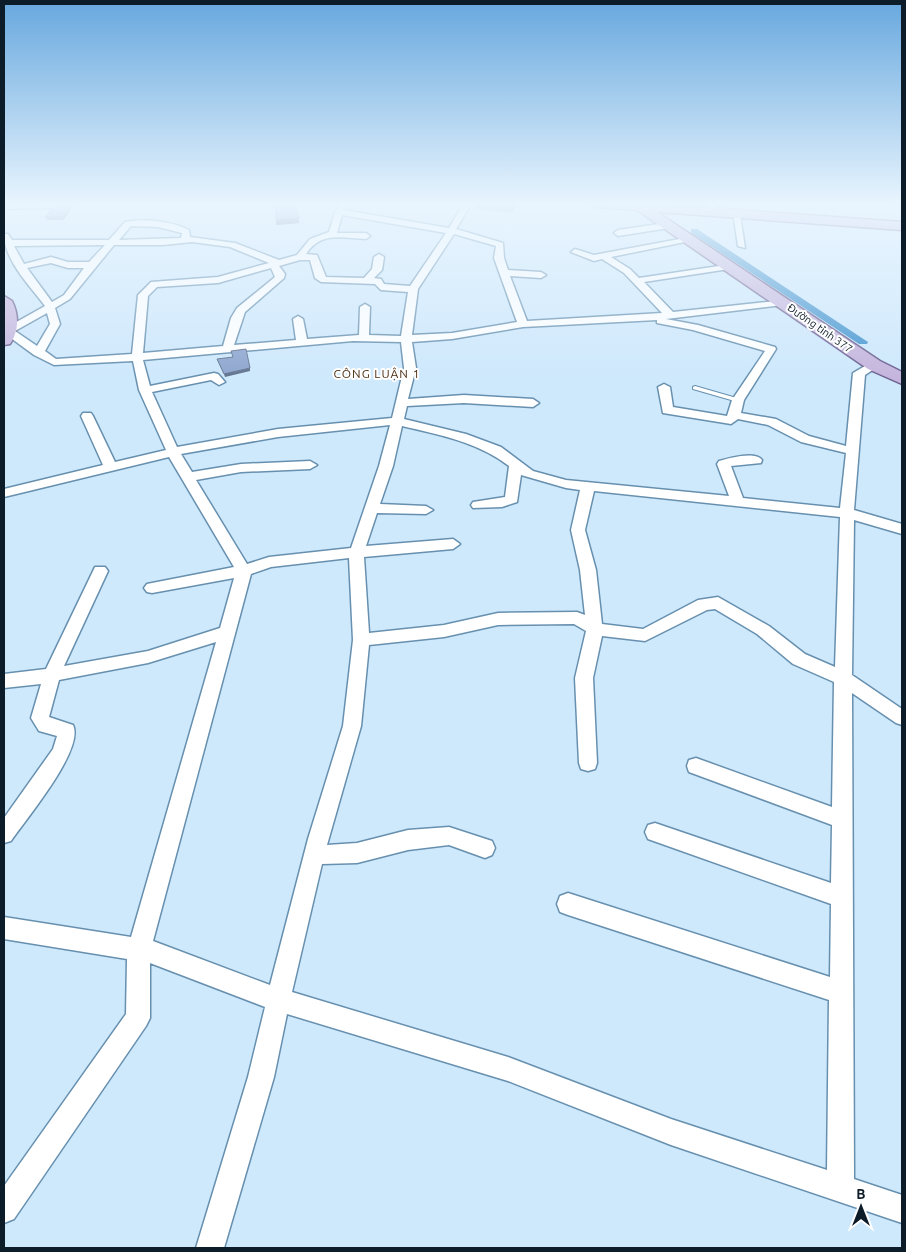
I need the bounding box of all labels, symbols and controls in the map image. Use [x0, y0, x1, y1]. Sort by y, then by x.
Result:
street label: Đường tỉnh 377 [785, 301, 855, 355]
district label: CÔNG LUẬN 1 [334, 367, 420, 381]
north arrow [836, 1182, 886, 1232]
text: B [856, 1186, 866, 1202]

